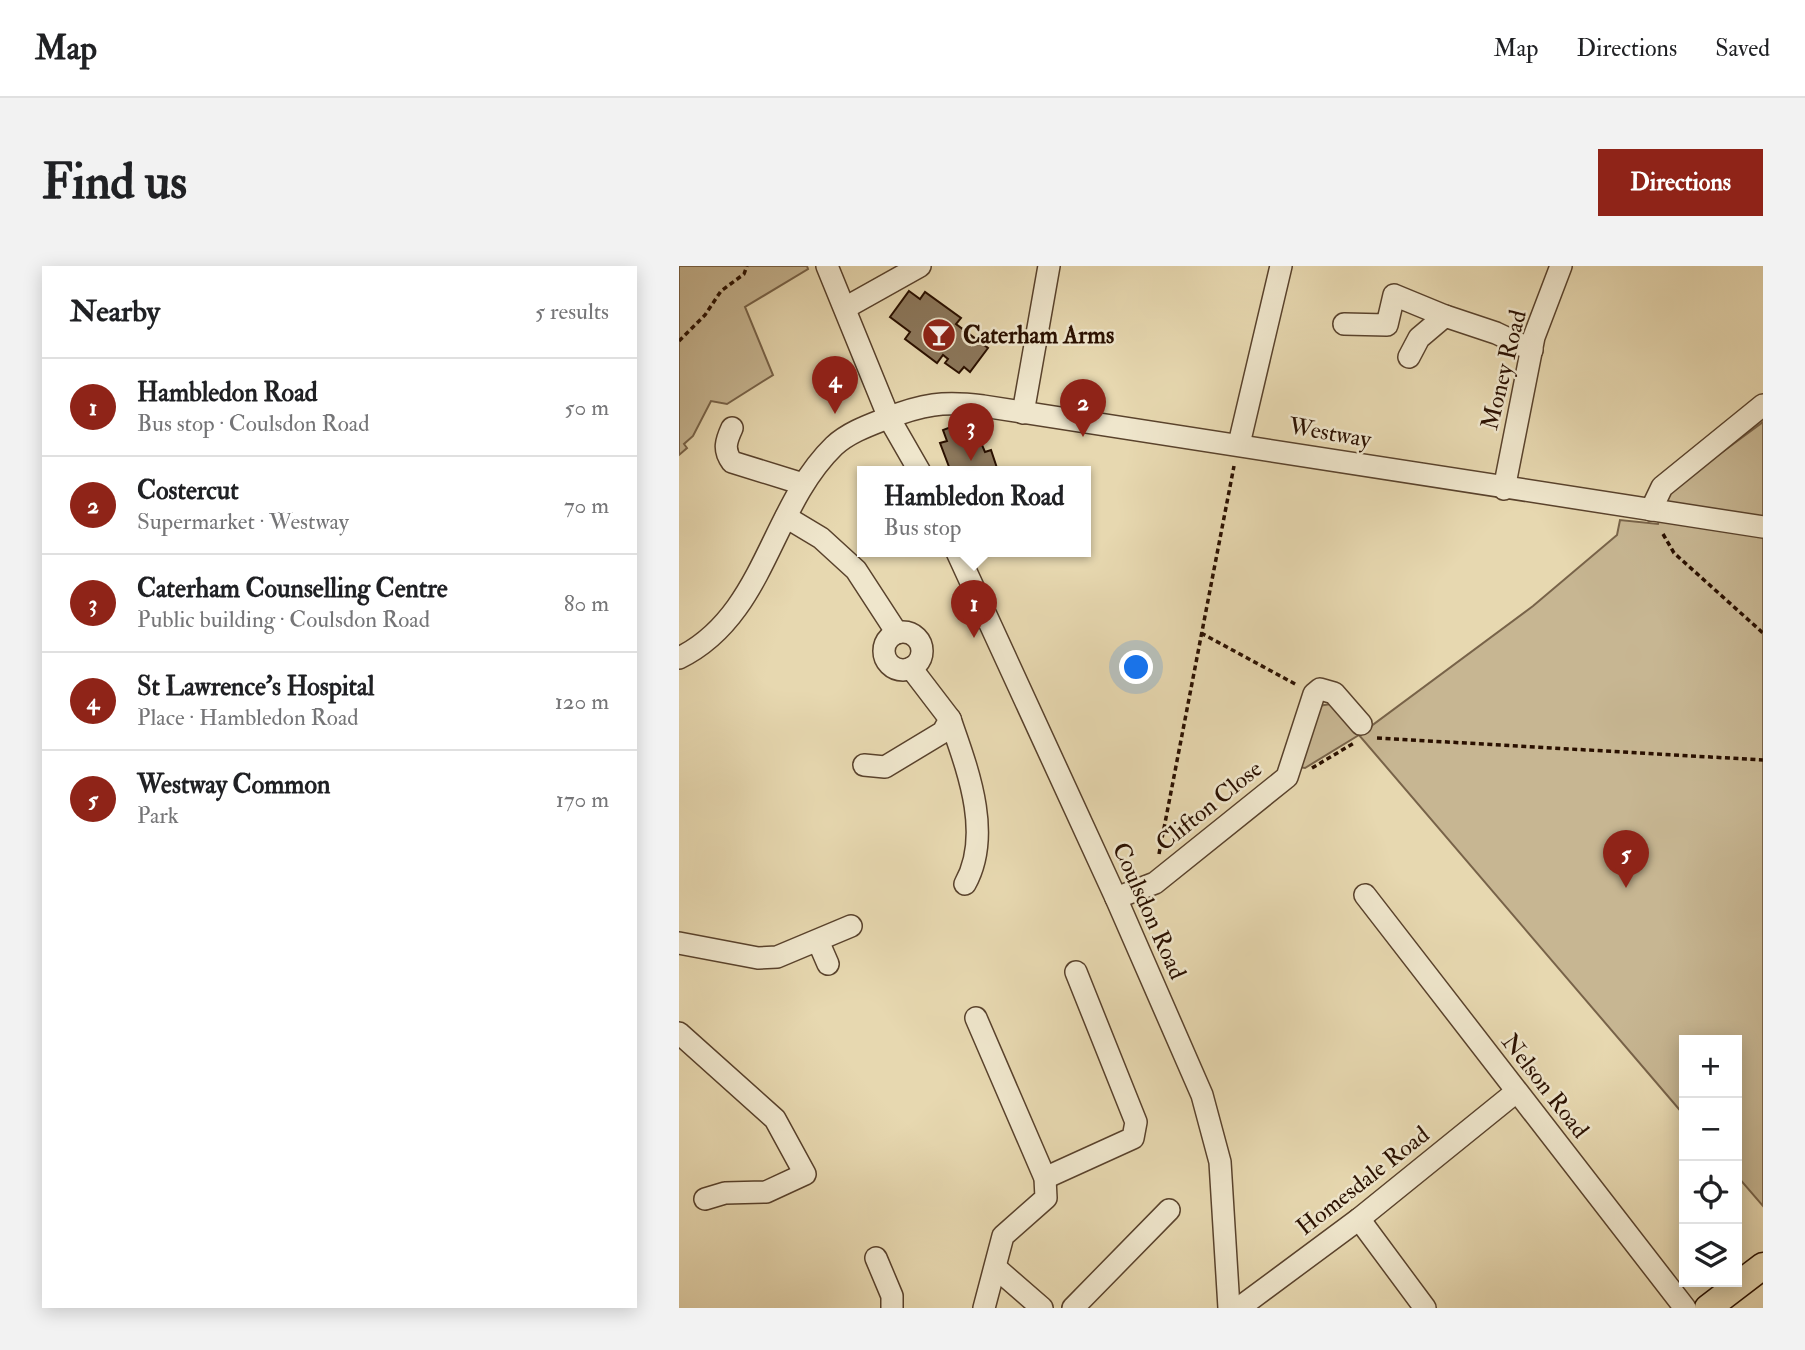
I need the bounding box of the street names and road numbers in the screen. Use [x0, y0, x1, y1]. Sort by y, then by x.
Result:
street label: Money Road [1474, 307, 1534, 433]
street label: Westway [1285, 410, 1374, 456]
street label: Clifton Close [1150, 754, 1268, 858]
street label: Coulsdon Road [1105, 838, 1193, 985]
street label: Nelson Road [1494, 1027, 1596, 1145]
street label: Homesdale Road [1290, 1119, 1436, 1243]

